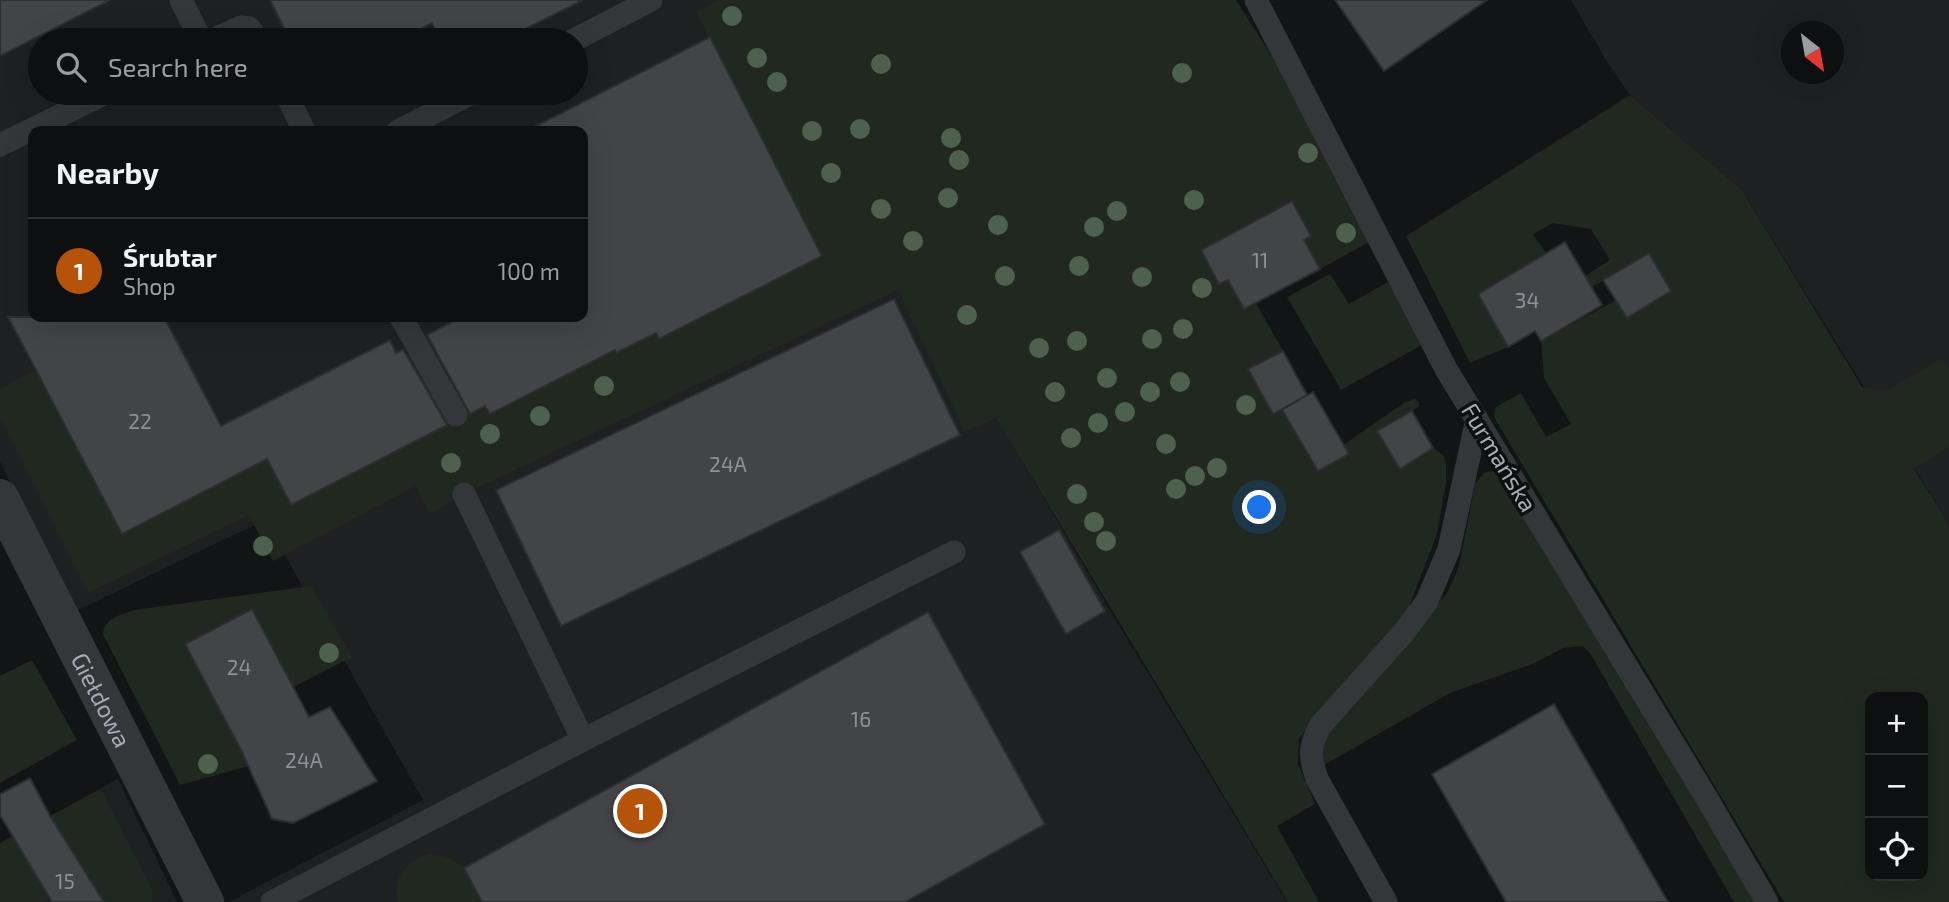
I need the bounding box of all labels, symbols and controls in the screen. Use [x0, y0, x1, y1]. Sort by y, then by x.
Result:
north arrow [1781, 21, 1844, 84]
search box [28, 28, 588, 105]
icon: search [52, 48, 90, 86]
text: Search here [108, 51, 248, 82]
text: Nearby [56, 154, 159, 190]
text: Śrubtar [123, 241, 217, 272]
house number: 11 [1252, 247, 1268, 272]
text: 1 [74, 257, 84, 285]
text: 100 m [498, 257, 560, 285]
text: Shop [123, 272, 176, 300]
house number: 34 [1515, 287, 1539, 312]
street label: Furmańska [1456, 397, 1544, 517]
house number: 22 [128, 408, 152, 433]
house number: 24A [709, 451, 747, 476]
your location [1242, 490, 1276, 524]
street label: Giełdowa [66, 647, 138, 752]
house number: 24 [227, 654, 251, 679]
map controls [1865, 692, 1928, 881]
button: + [1865, 692, 1928, 755]
house number: 16 [851, 706, 871, 731]
house number: 24A [285, 747, 323, 772]
button: − [1865, 755, 1928, 818]
pin: 1 [617, 785, 663, 837]
button: locate [1865, 818, 1928, 881]
house number: 15 [55, 868, 75, 893]

